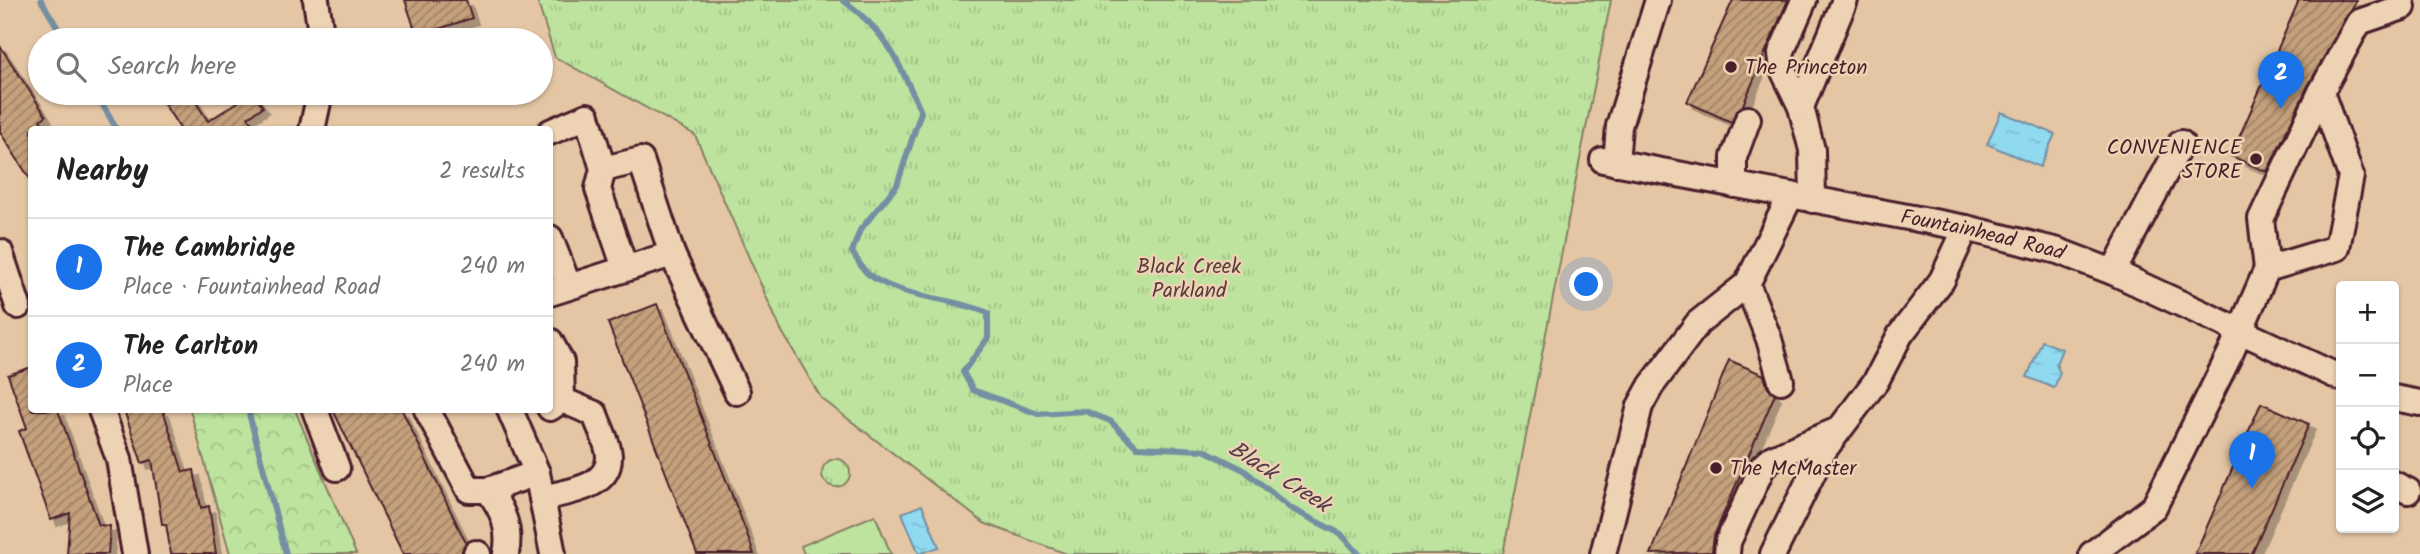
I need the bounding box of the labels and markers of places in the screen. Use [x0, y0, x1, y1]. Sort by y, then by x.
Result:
pin: 2 [2258, 51, 2304, 109]
place label: The Princeton [1745, 52, 1868, 85]
marker: The Princeton [1723, 59, 1739, 75]
place label: CONVENIENCE STORE [2107, 132, 2243, 189]
marker: CONVENIENCE STORE [2248, 151, 2264, 167]
pin: 1 [2229, 431, 2275, 489]
place label: The McMaster [1730, 453, 1857, 486]
marker: The McMaster [1708, 460, 1724, 476]

